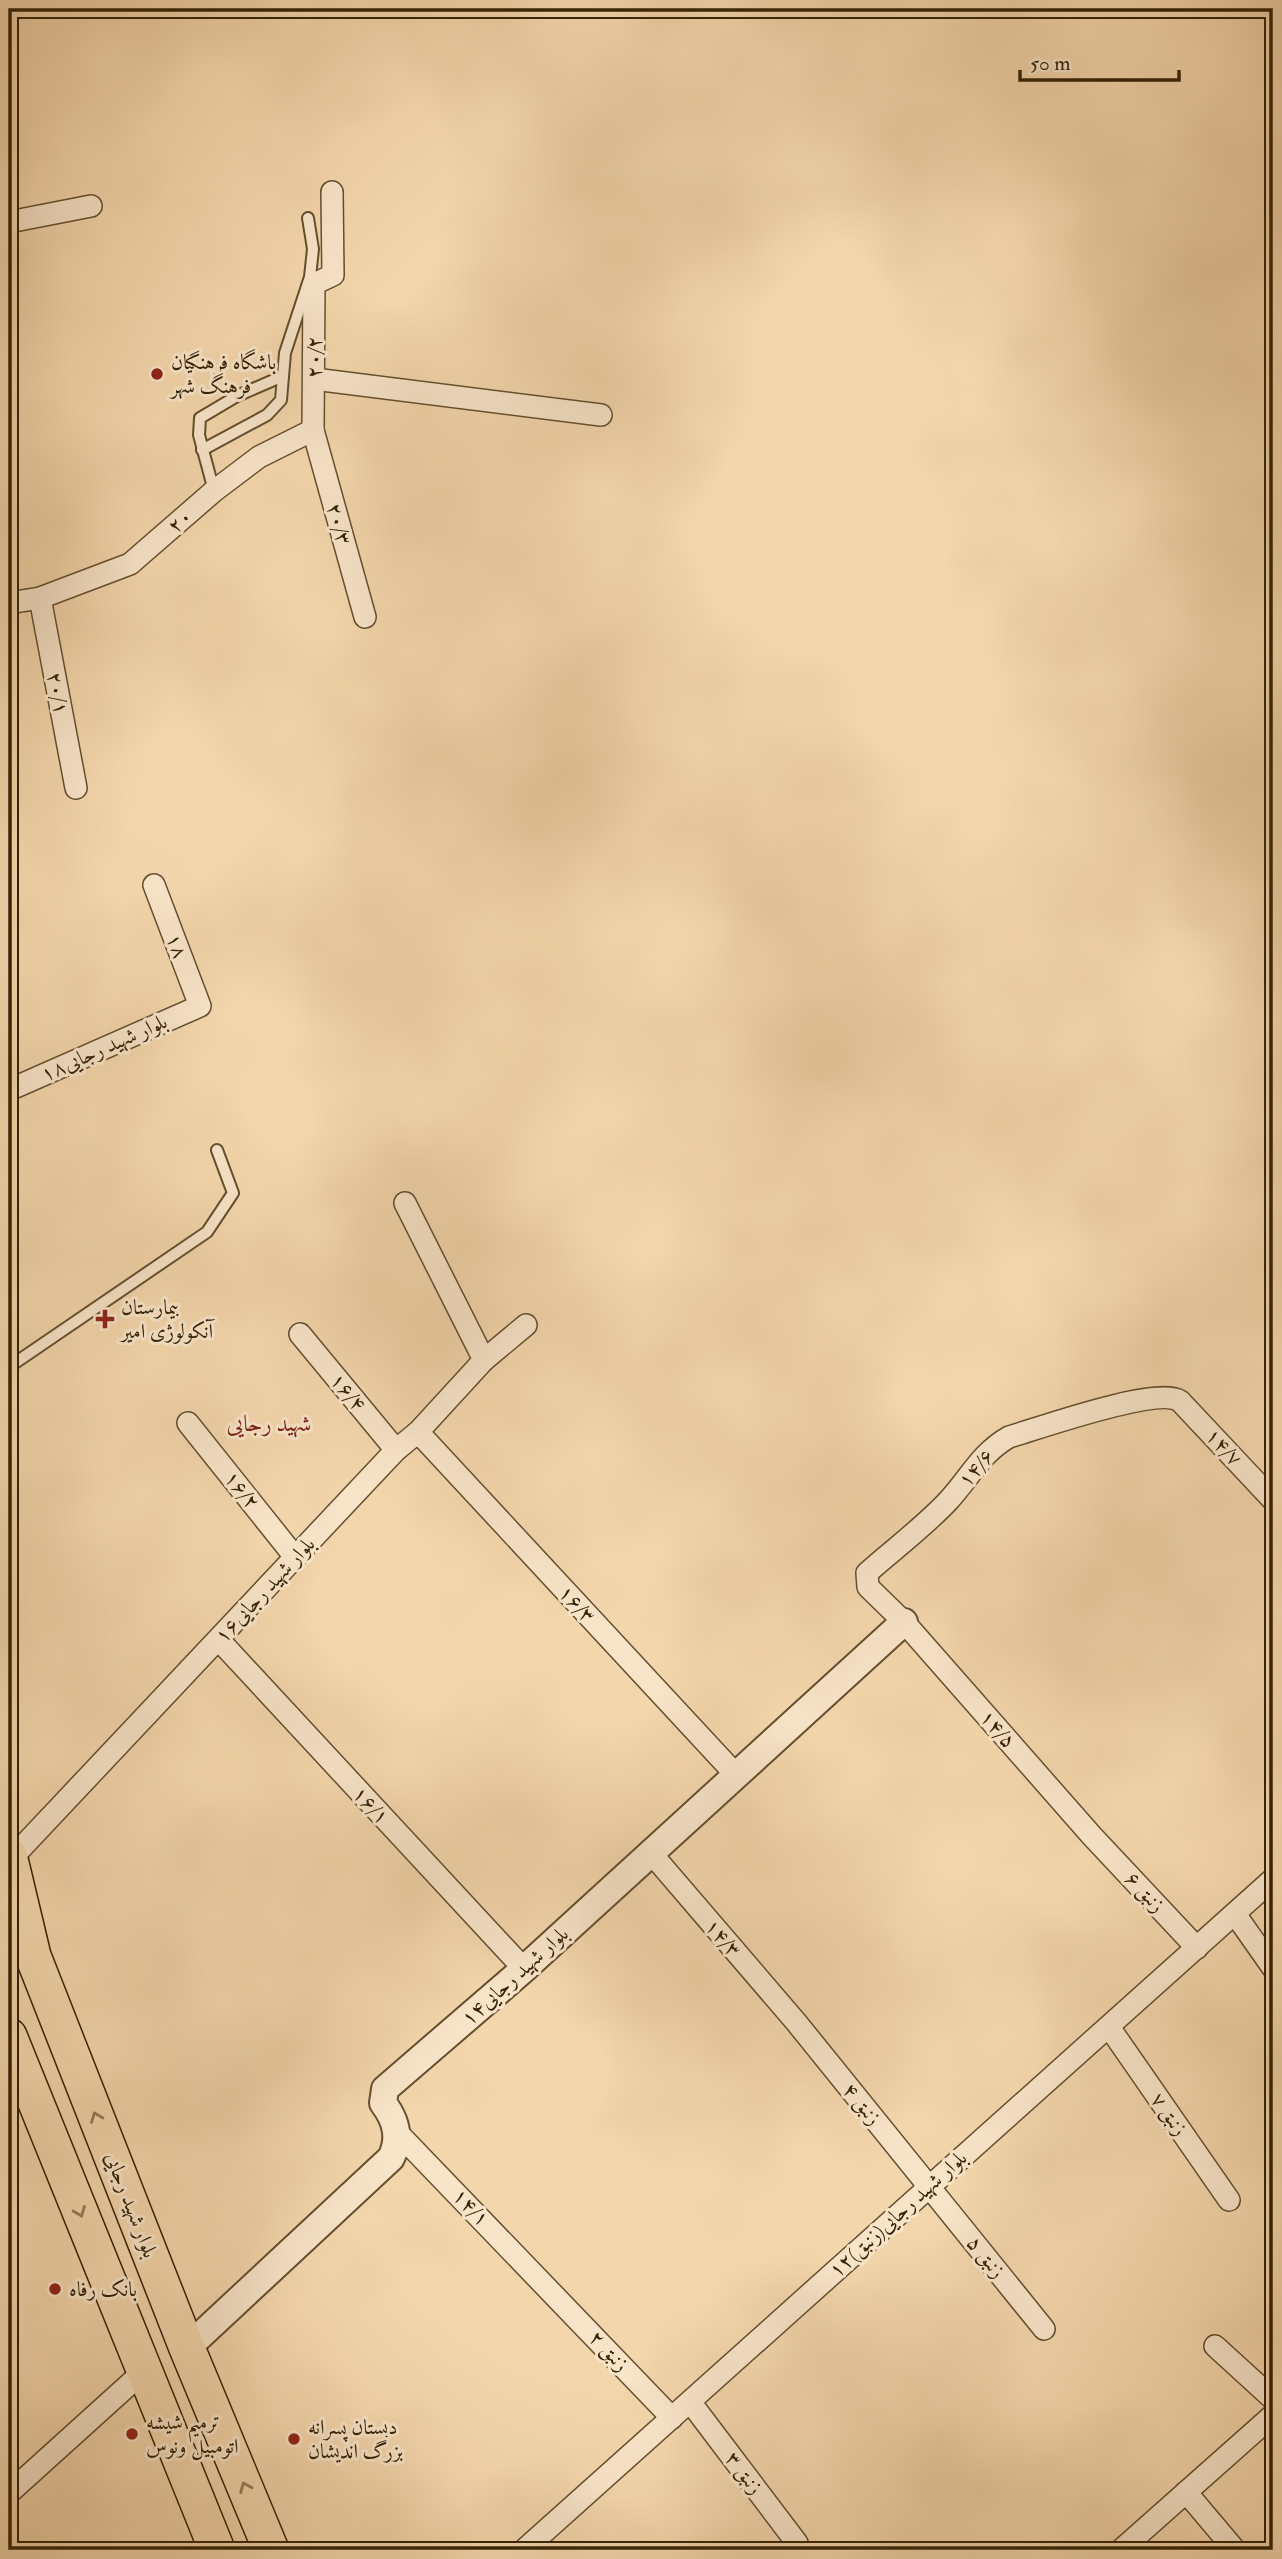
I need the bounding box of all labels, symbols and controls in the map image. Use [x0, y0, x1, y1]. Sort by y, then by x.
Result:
scale bar [1020, 38, 1179, 82]
text: 50 m [1030, 50, 1071, 77]
street label: ۲۰/۲ [301, 336, 328, 378]
place label: باشگاه فرهنگیان فرهنگ شهر [169, 349, 276, 400]
marker: باشگاه فرهنگیان فرهنگ شهر [149, 366, 165, 382]
street label: ۲۰/۳ [320, 500, 358, 548]
street label: ۲۰ [162, 503, 198, 539]
street label: ۲۰/۱ [41, 670, 75, 716]
street label: ۱۸ [160, 930, 194, 962]
street label: بلوار شهید رجایی۱۸ [37, 1008, 171, 1088]
place label: بیمارستان آنکولوژی امیر [119, 1294, 216, 1345]
marker: بیمارستان آنکولوژی امیر [95, 1309, 115, 1329]
street label: ۱۶/۴ [324, 1367, 372, 1417]
district label: شهید رجایی [226, 1409, 312, 1438]
street label: ۱۴/۷ [1200, 1422, 1248, 1472]
street label: ۱۴/۶ [952, 1443, 1000, 1493]
street label: ۱۶/۲ [218, 1465, 266, 1515]
street label: بلوار شهید رجایی۱۶ [209, 1531, 321, 1649]
street label: ۱۶/۳ [553, 1579, 601, 1629]
street label: ۱۴/۵ [974, 1704, 1022, 1754]
street label: ۱۶/۱ [347, 1780, 395, 1830]
street label: زنبق ۶ [1119, 1866, 1171, 1918]
street label: ۱۴/۳ [699, 1913, 747, 1963]
street label: بلوار شهید رجایی۱۴ [456, 1921, 574, 2031]
street label: زنبق ۴ [837, 2077, 887, 2131]
street label: زنبق ۷ [1144, 2087, 1194, 2141]
one-way arrow [91, 2112, 105, 2124]
street label: ۱۲بلوار شهید رجایی(زنبق) [823, 2145, 973, 2283]
street label: بلوار شهید رجایی [99, 2148, 163, 2262]
street label: ۱۴/۱ [447, 2182, 495, 2232]
one-way arrow [72, 2206, 86, 2218]
street label: زنبق ۵ [961, 2230, 1011, 2284]
place label: بانک رفاه [69, 2276, 137, 2303]
marker: بانک رفاه [47, 2281, 63, 2297]
street label: زنبق ۲ [583, 2325, 635, 2377]
place label: ترمیم شیشه اتومبیل ونوس [146, 2409, 239, 2461]
place label: دبستان پسرانه بزرگ اندیشان [308, 2414, 403, 2465]
marker: ترمیم شیشه اتومبیل ونوس [124, 2426, 140, 2442]
marker: دبستان پسرانه بزرگ اندیشان [286, 2431, 302, 2447]
street label: زنبق ۳ [719, 2446, 769, 2500]
one-way arrow [239, 2482, 253, 2494]

